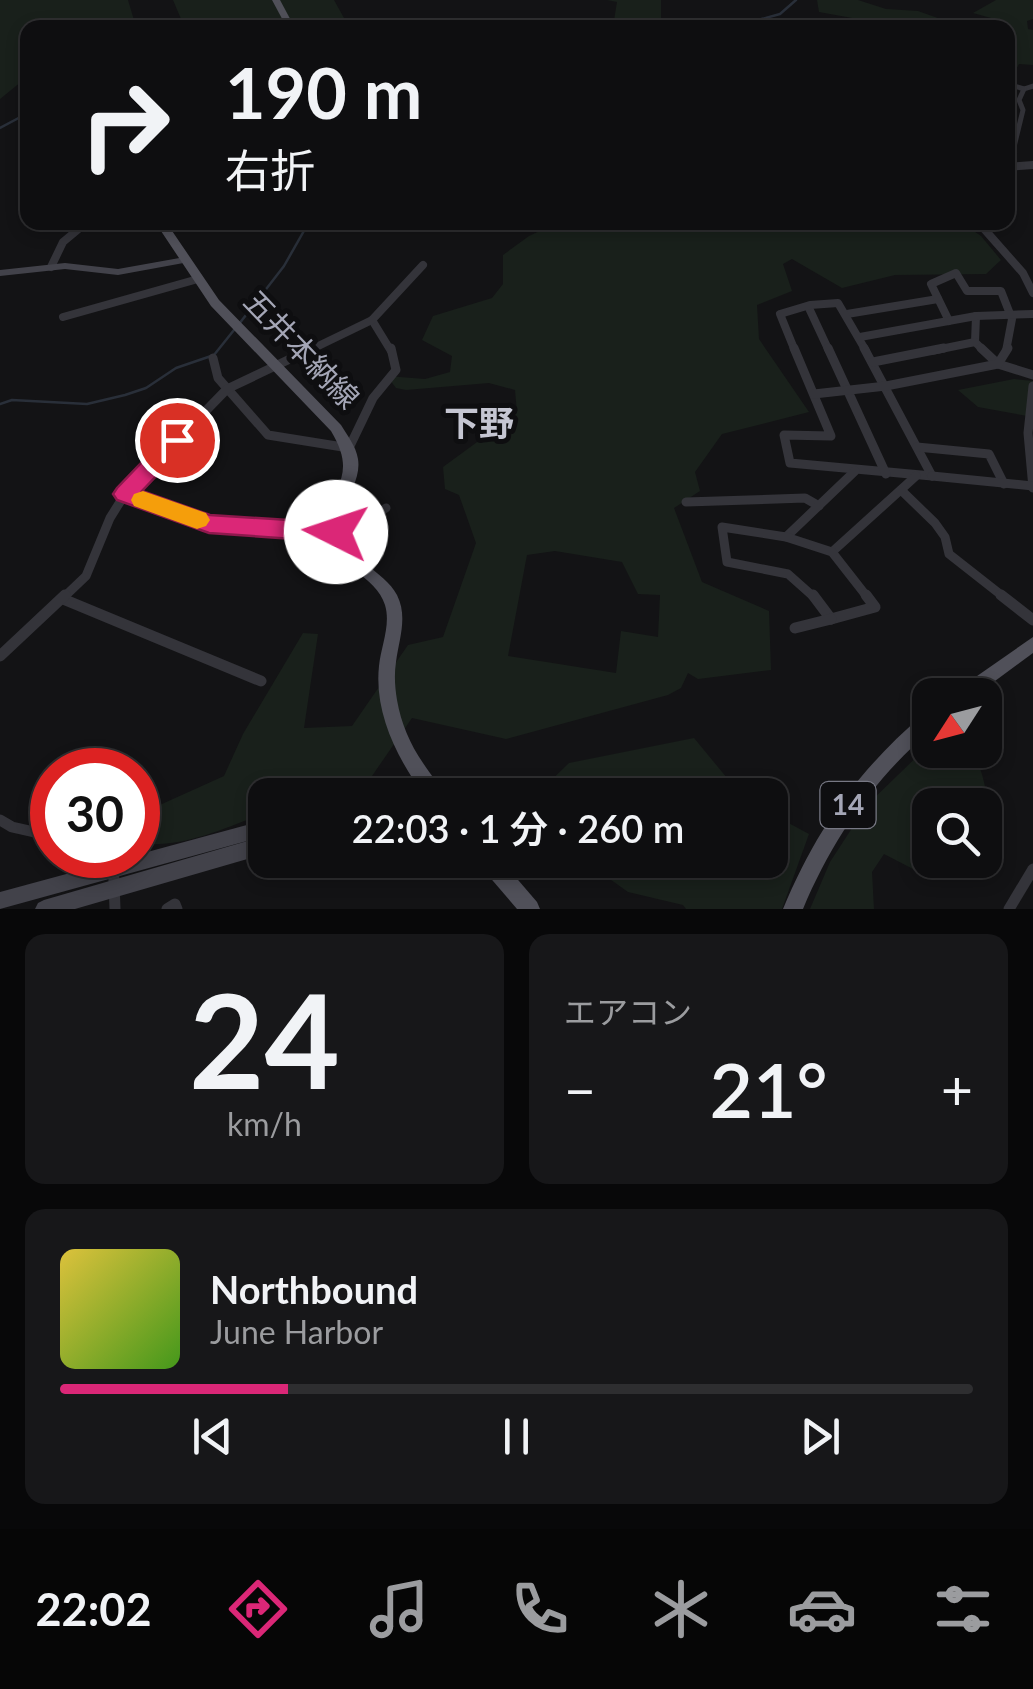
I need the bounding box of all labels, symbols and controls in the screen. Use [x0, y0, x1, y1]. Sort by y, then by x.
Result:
text: 190 m [225, 50, 422, 134]
icon: right [60, 60, 190, 190]
text: 右折 [225, 143, 315, 197]
street label: 五井本納線 [237, 282, 367, 415]
pin [135, 398, 220, 483]
district label: 下野 [444, 401, 514, 443]
icon: arrive [150, 413, 205, 468]
position arrow [284, 480, 388, 584]
north arrow [912, 678, 1002, 768]
map controls [912, 678, 1002, 878]
speed limit sign: 30 [30, 748, 160, 878]
road number: 14 [820, 782, 876, 828]
button: search [912, 788, 1002, 878]
text: 22:03 · 1 分 · 260 m [352, 805, 684, 851]
text: 24 [189, 961, 340, 1117]
text: エアコン [564, 992, 692, 1031]
text: 21° [709, 1044, 828, 1134]
text: − [564, 1056, 596, 1122]
text: + [941, 1056, 973, 1122]
text: km/h [227, 1104, 302, 1143]
text: Northbound [210, 1266, 418, 1312]
text: June Harbor [210, 1312, 383, 1351]
icon: previous [185, 1409, 240, 1464]
icon: pause [489, 1409, 544, 1464]
icon: next [793, 1409, 848, 1464]
icon: directions [223, 1574, 293, 1644]
icon: music [364, 1574, 434, 1644]
icon: phone [505, 1574, 575, 1644]
icon: climate [646, 1574, 716, 1644]
icon: car [787, 1574, 857, 1644]
icon: filters [928, 1574, 998, 1644]
text: 22:02 [36, 1582, 152, 1636]

